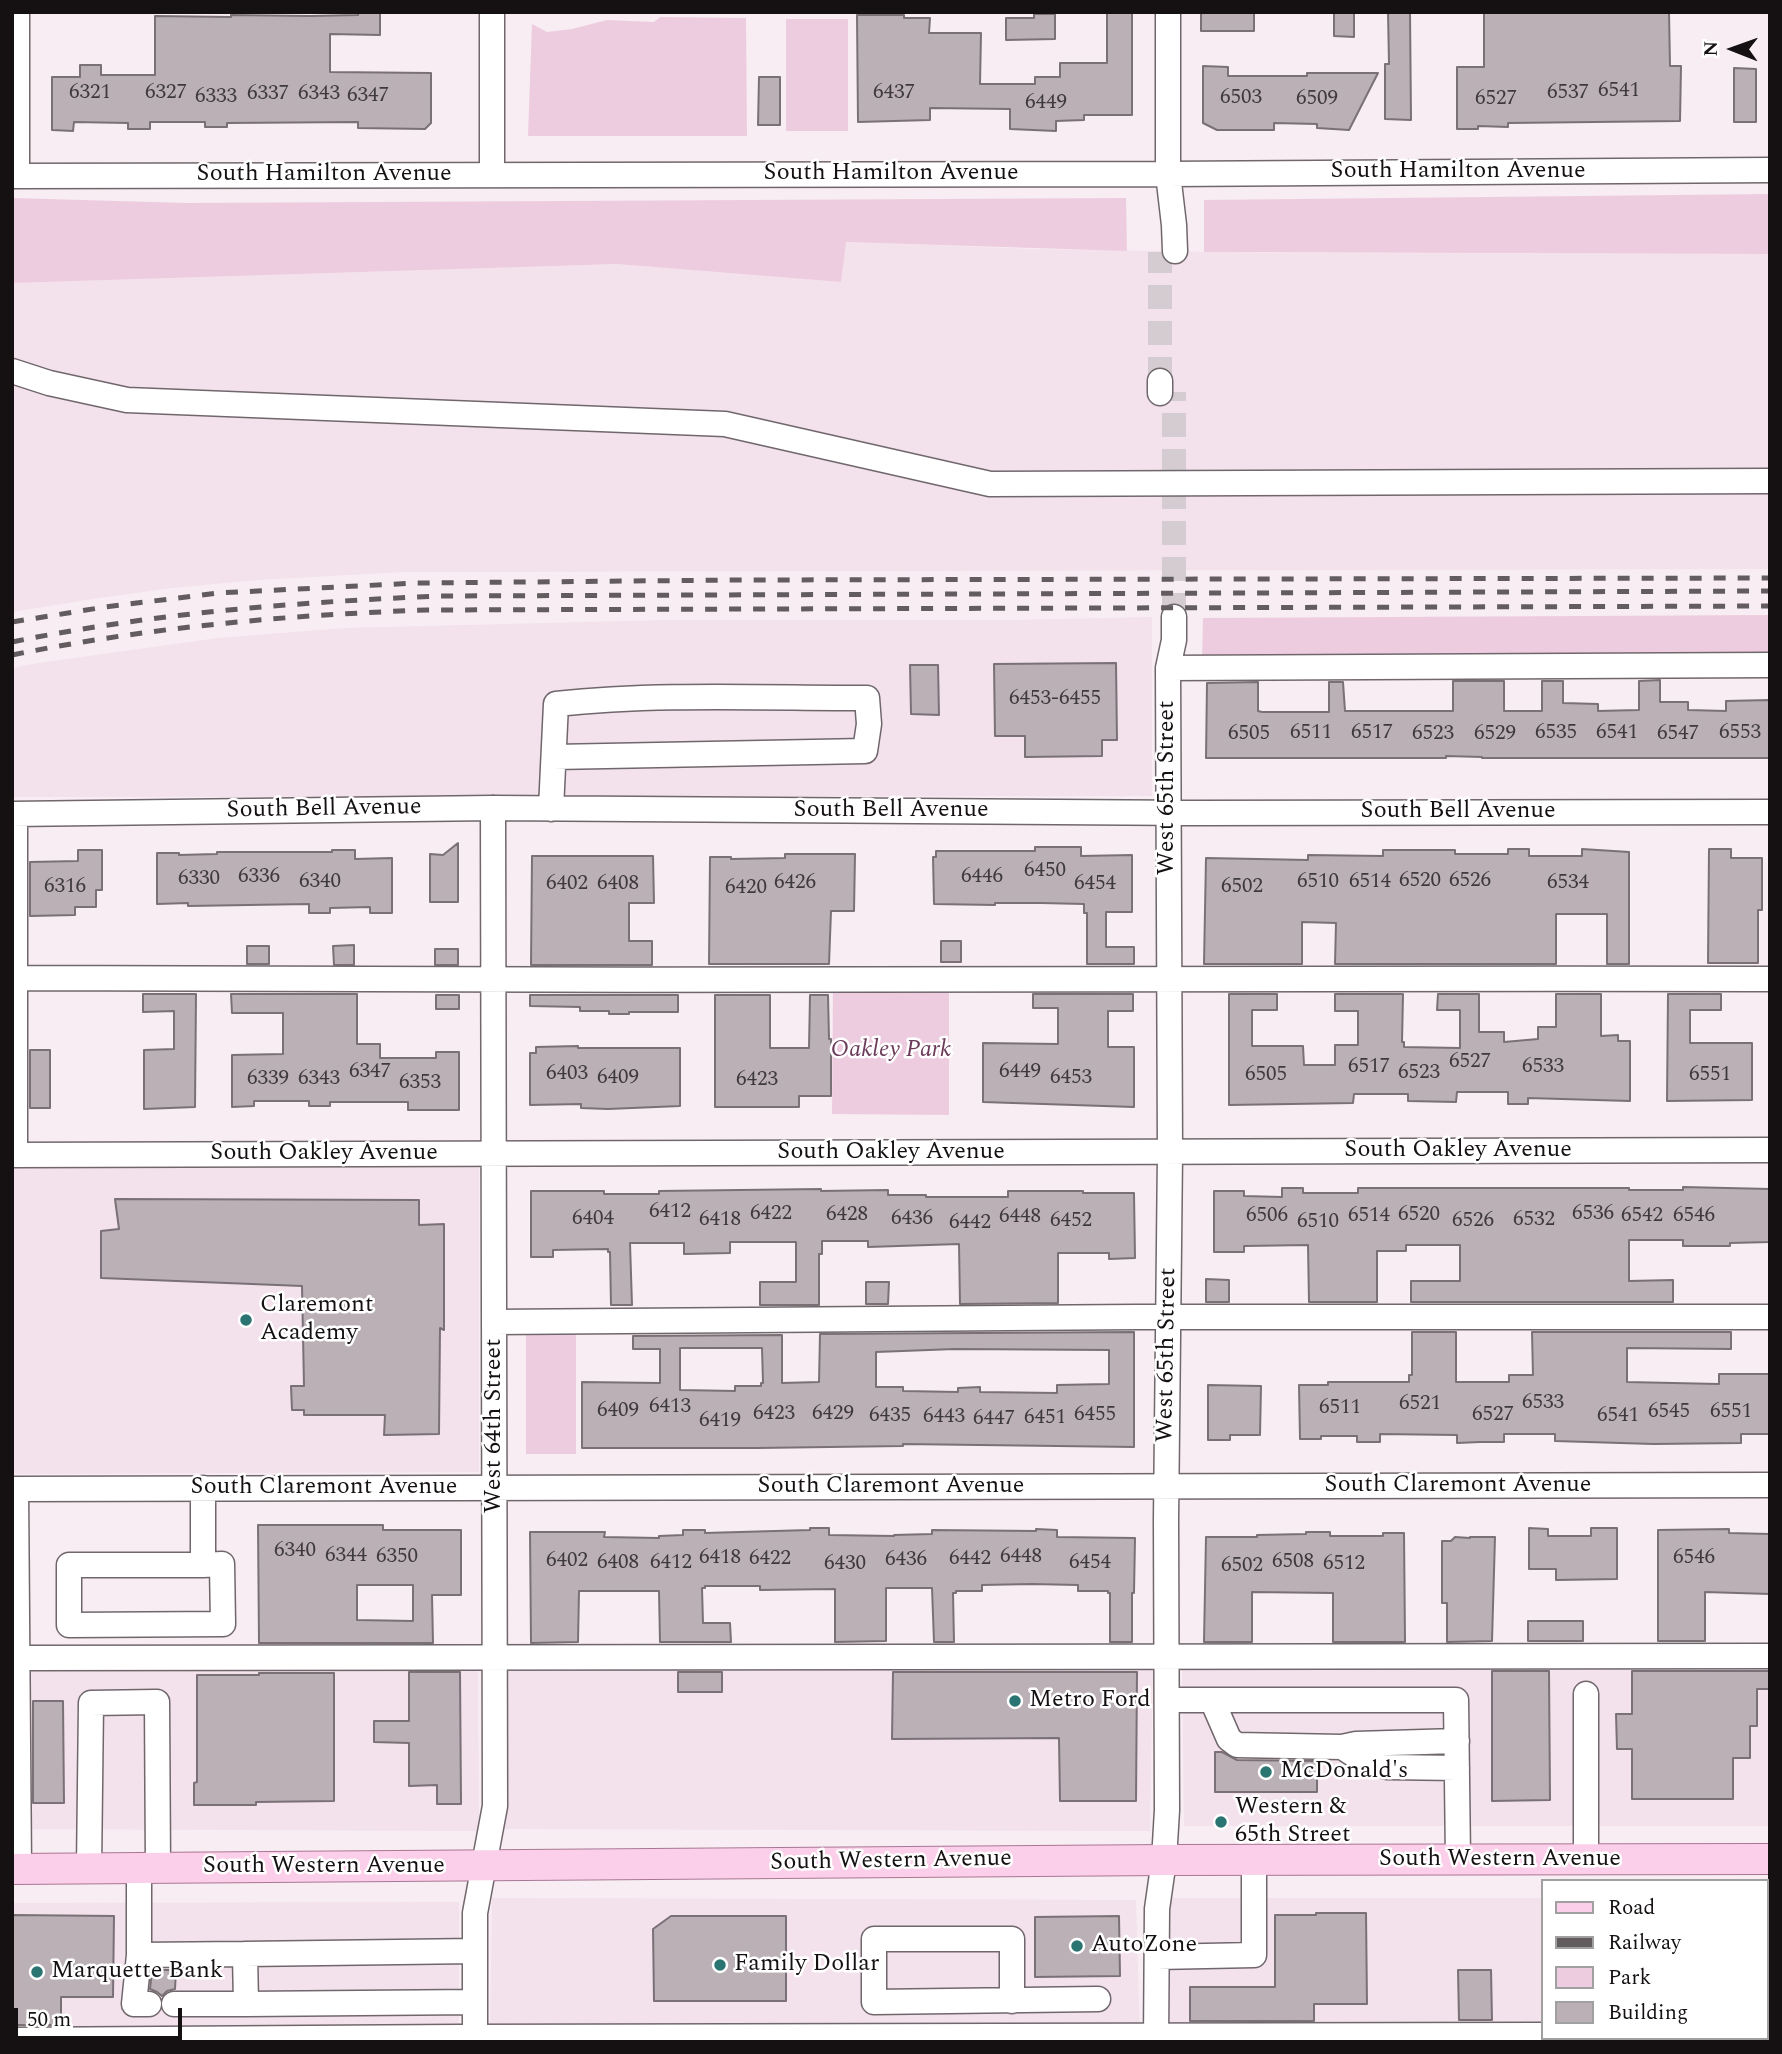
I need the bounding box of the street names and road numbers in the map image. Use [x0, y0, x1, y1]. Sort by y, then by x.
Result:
street label: South Hamilton Avenue [1330, 158, 1586, 186]
street label: South Hamilton Avenue [763, 160, 1019, 188]
street label: South Hamilton Avenue [196, 161, 452, 189]
street label: West 65th Street [1154, 701, 1182, 875]
street label: South Bell Avenue [226, 794, 422, 826]
street label: South Bell Avenue [793, 797, 989, 825]
street label: South Bell Avenue [1360, 798, 1556, 826]
street label: South Oakley Avenue [1344, 1137, 1572, 1165]
street label: South Oakley Avenue [777, 1139, 1005, 1167]
street label: South Oakley Avenue [210, 1140, 438, 1168]
street label: West 65th Street [1152, 1267, 1184, 1443]
street label: West 64th Street [481, 1339, 509, 1513]
street label: South Claremont Avenue [1325, 1472, 1591, 1500]
street label: South Claremont Avenue [758, 1473, 1024, 1501]
street label: South Claremont Avenue [191, 1474, 457, 1502]
street label: South Western Avenue [770, 1845, 1012, 1879]
street label: South Western Avenue [1379, 1846, 1621, 1874]
street label: South Western Avenue [203, 1853, 445, 1881]

